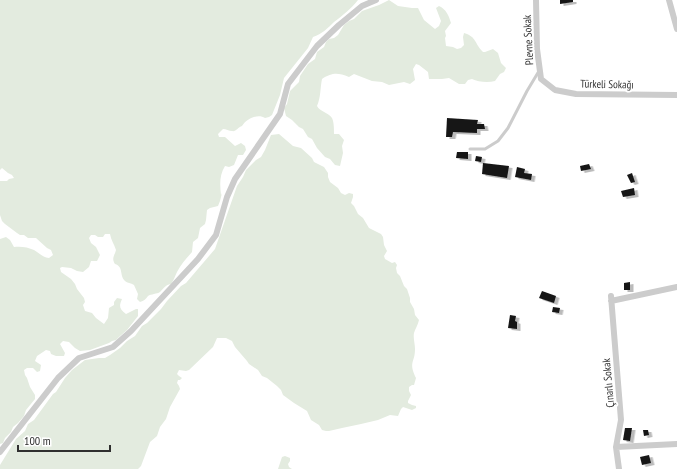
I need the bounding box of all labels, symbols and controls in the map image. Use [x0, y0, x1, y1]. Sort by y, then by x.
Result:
street label: Plevne Sokak [520, 14, 536, 65]
street label: Türkeli Sokağı [580, 77, 634, 91]
street label: Çınarlı Sokak [599, 357, 617, 408]
scale bar [18, 427, 110, 453]
text: 100 m [24, 433, 51, 448]

